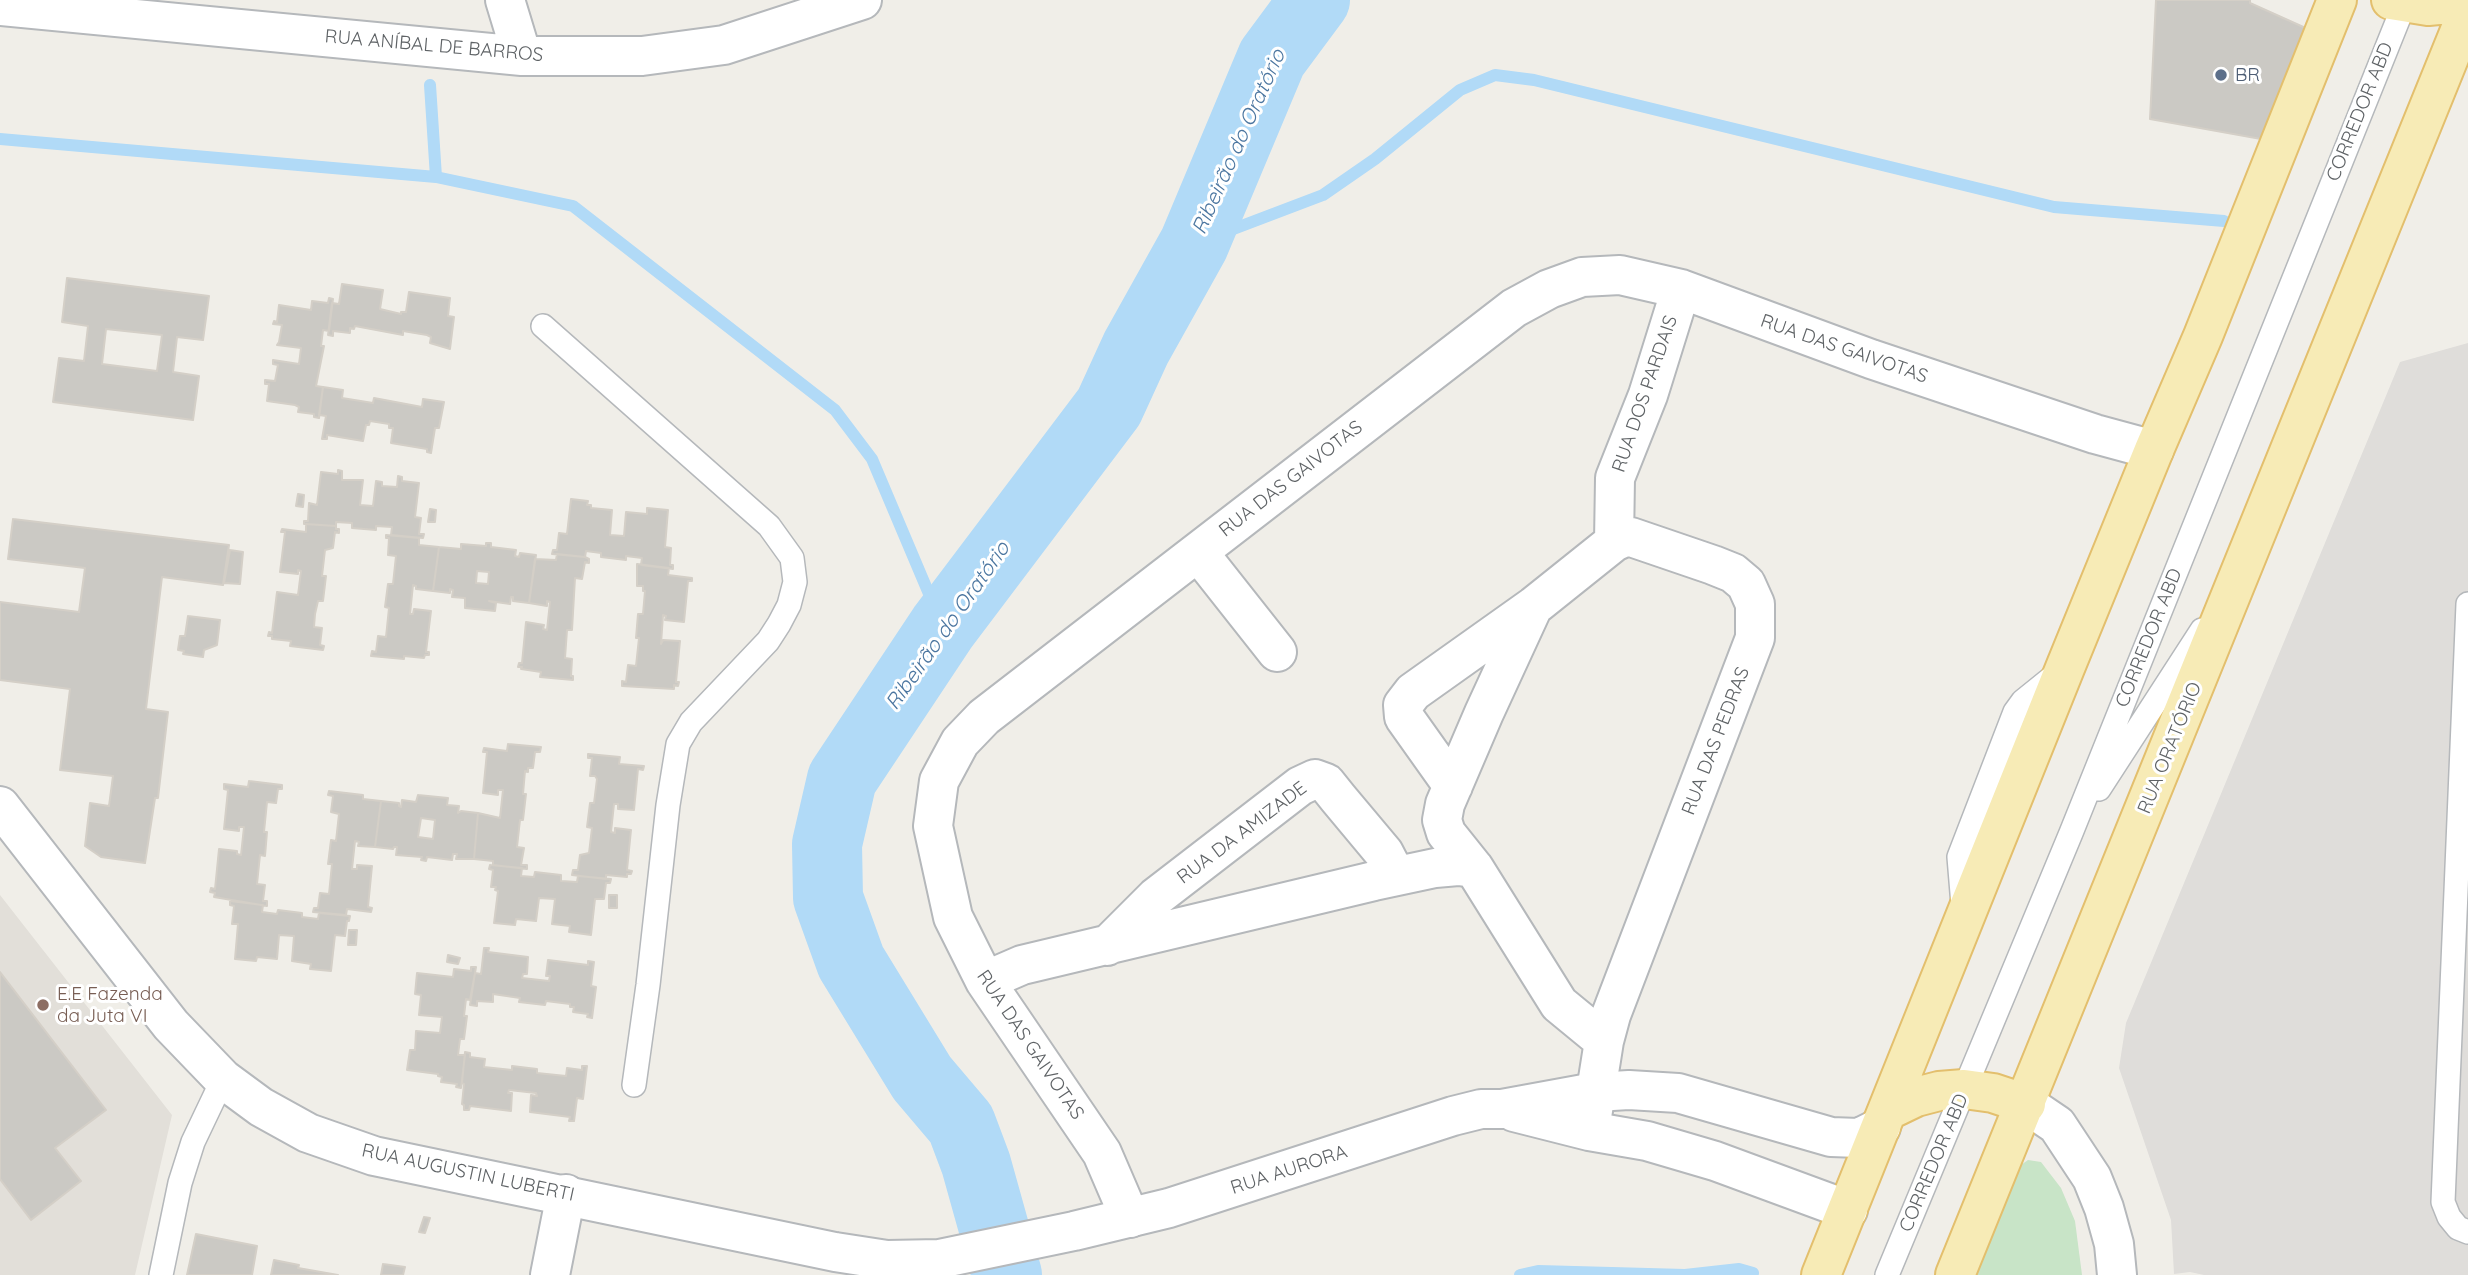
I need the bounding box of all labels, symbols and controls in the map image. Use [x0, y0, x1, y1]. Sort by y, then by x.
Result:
street label: RUA ANÍBAL DE BARROS [324, 25, 544, 67]
street label: CORREDOR ABD [2322, 39, 2398, 185]
water label: Ribeirão do Oratório [1187, 46, 1291, 238]
place label: BR [2235, 64, 2260, 86]
marker: BR [2213, 67, 2229, 83]
street label: RUA DAS GAIVOTAS [1757, 310, 1931, 388]
street label: RUA DOS PARDAIS [1607, 313, 1683, 475]
street label: RUA DAS GAIVOTAS [1215, 416, 1367, 542]
water label: Ribeirão do Oratório [880, 537, 1016, 715]
street label: CORREDOR ABD [2111, 565, 2187, 711]
street label: RUA DAS PEDRAS [1677, 664, 1755, 818]
street label: RUA ORATÓRIO [2133, 679, 2207, 817]
street label: RUA DA AMIZADE [1173, 777, 1311, 889]
street label: RUA DAS GAIVOTAS [971, 966, 1089, 1124]
place label: E.E Fazenda da Juta VI [57, 983, 163, 1027]
marker: E.E Fazenda da Juta VI [35, 997, 51, 1013]
street label: CORREDOR ABD [1895, 1091, 1973, 1235]
street label: RUA AUGUSTIN LUBERTI [360, 1139, 576, 1207]
street label: RUA AURORA [1228, 1140, 1350, 1200]

